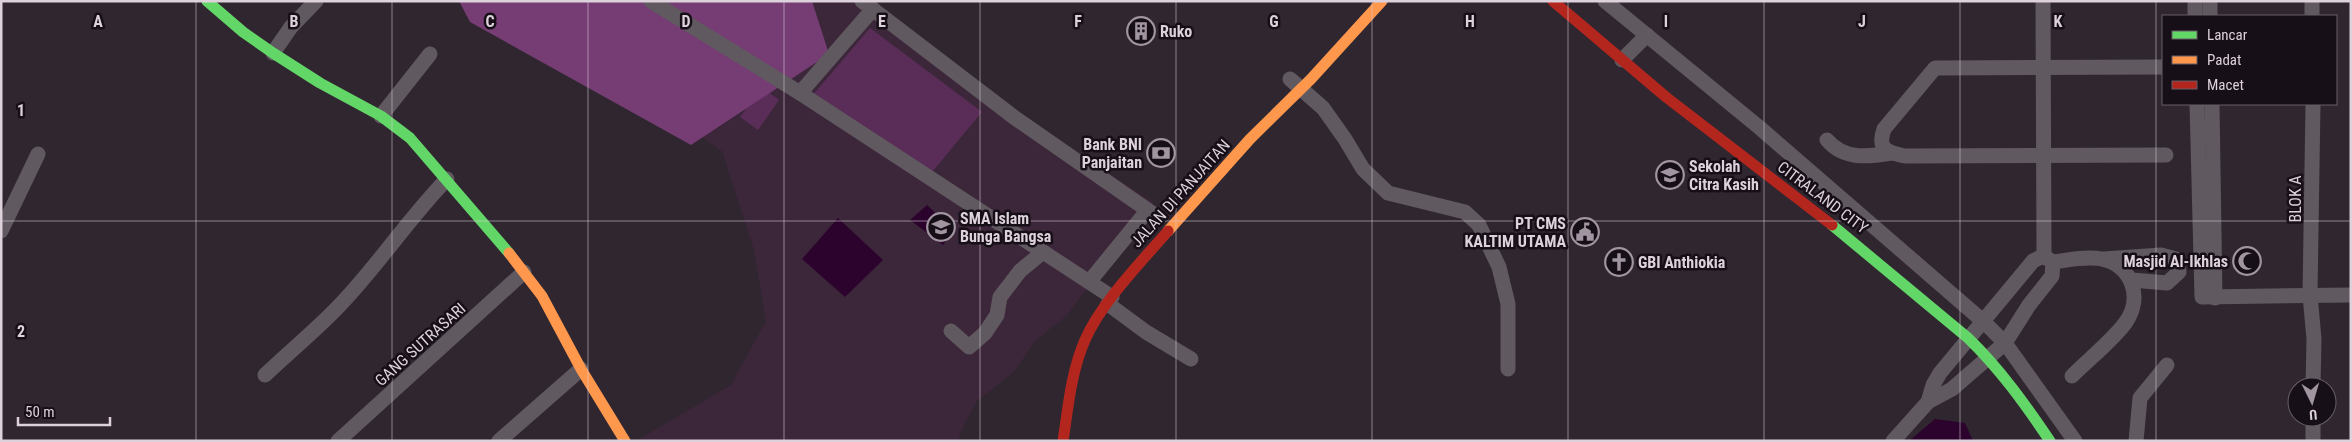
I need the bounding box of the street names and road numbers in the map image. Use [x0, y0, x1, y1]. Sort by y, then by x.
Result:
street label: JALAN DI PANJAITAN [1127, 136, 1234, 251]
street label: CITRALAND CITY [1774, 157, 1872, 238]
street label: BLOK A [2286, 175, 2305, 223]
street label: GANG SUTRASARI [371, 299, 469, 390]

